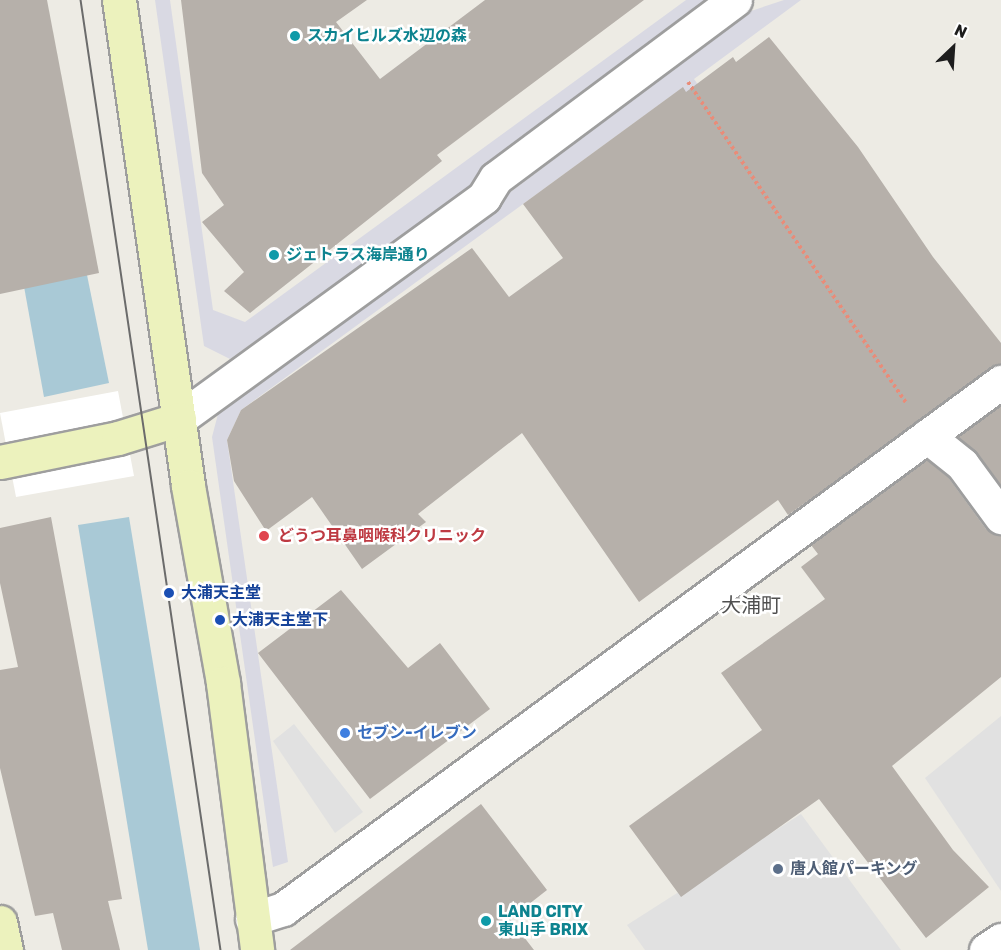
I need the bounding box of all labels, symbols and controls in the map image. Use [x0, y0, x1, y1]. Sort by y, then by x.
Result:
north arrow [923, 18, 983, 78]
text: N [952, 20, 970, 42]
place label: スカイヒルズ水辺の森 [307, 26, 467, 46]
marker: スカイヒルズ水辺の森 [288, 29, 302, 43]
place label: ジェトラス海岸通り [286, 245, 430, 265]
marker: ジェトラス海岸通り [267, 248, 281, 262]
place label: どうつ耳鼻咽喉科クリニック [278, 526, 486, 546]
marker: どうつ耳鼻咽喉科クリニック [255, 527, 273, 545]
place label: 大浦天主堂 [181, 583, 261, 603]
marker: 大浦天主堂 [162, 586, 176, 600]
district label: 大浦町 [721, 593, 781, 617]
place label: 大浦天主堂下 [232, 610, 328, 630]
marker: 大浦天主堂下 [213, 613, 227, 627]
place label: セブン-イレブン [357, 723, 477, 743]
marker: セブン-イレブン [338, 726, 352, 740]
place label: 唐人館パーキング [790, 859, 918, 879]
marker: 唐人館パーキング [771, 862, 785, 876]
place label: LAND CITY 東山手 BRIX [498, 902, 588, 940]
marker: LAND CITY 東山手 BRIX [479, 914, 493, 928]

